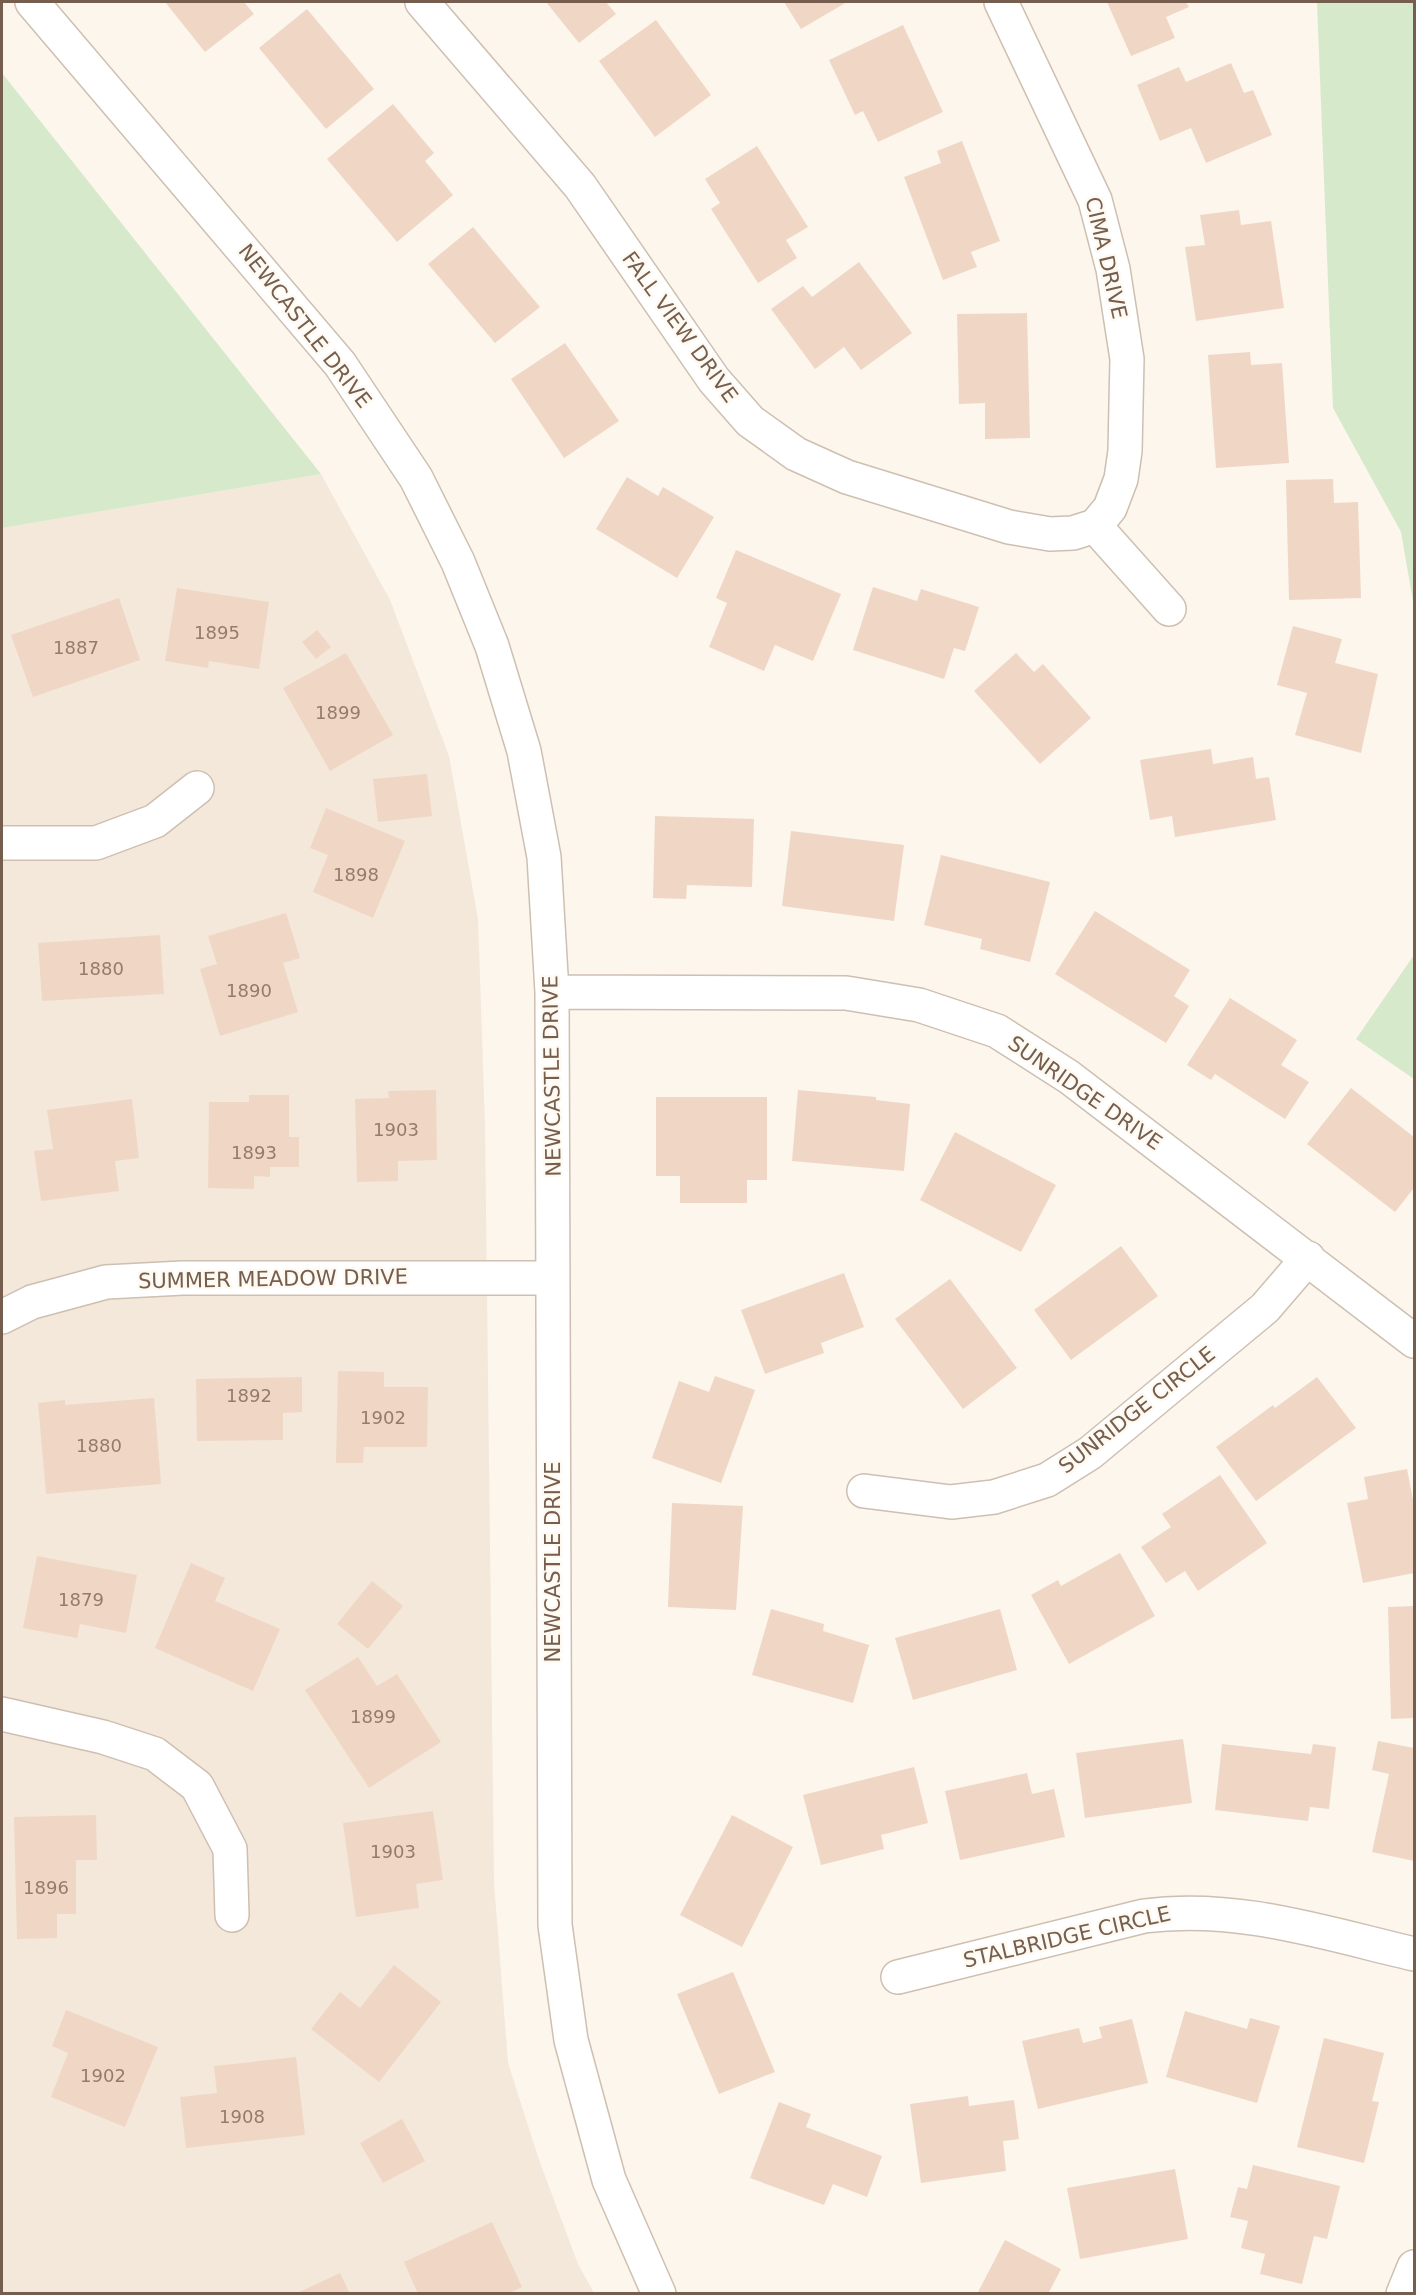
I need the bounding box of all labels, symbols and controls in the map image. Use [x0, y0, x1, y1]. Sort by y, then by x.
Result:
street label: CIMA DRIVE [1080, 195, 1132, 321]
street label: NEWCASTLE DRIVE [234, 239, 376, 413]
street label: FALL VIEW DRIVE [617, 247, 743, 407]
house number: 1895 [194, 622, 240, 643]
house number: 1887 [53, 637, 99, 658]
house number: 1899 [315, 702, 361, 723]
house number: 1898 [333, 864, 379, 885]
house number: 1880 [78, 958, 124, 979]
street label: NEWCASTLE DRIVE [538, 975, 566, 1177]
house number: 1890 [226, 980, 272, 1001]
street label: SUNRIDGE DRIVE [1004, 1031, 1166, 1155]
house number: 1903 [373, 1119, 419, 1140]
house number: 1893 [231, 1142, 277, 1163]
street label: SUMMER MEADOW DRIVE [138, 1265, 408, 1293]
street label: SUNRIDGE CIRCLE [1054, 1342, 1220, 1478]
house number: 1892 [226, 1385, 272, 1406]
house number: 1902 [360, 1407, 406, 1428]
house number: 1880 [76, 1435, 122, 1456]
street label: NEWCASTLE DRIVE [541, 1461, 565, 1663]
house number: 1879 [58, 1589, 104, 1610]
house number: 1899 [350, 1706, 396, 1727]
house number: 1903 [370, 1841, 416, 1862]
house number: 1896 [23, 1877, 69, 1898]
street label: STALBRIDGE CIRCLE [961, 1901, 1173, 1973]
house number: 1902 [80, 2065, 126, 2086]
house number: 1908 [219, 2106, 265, 2127]

